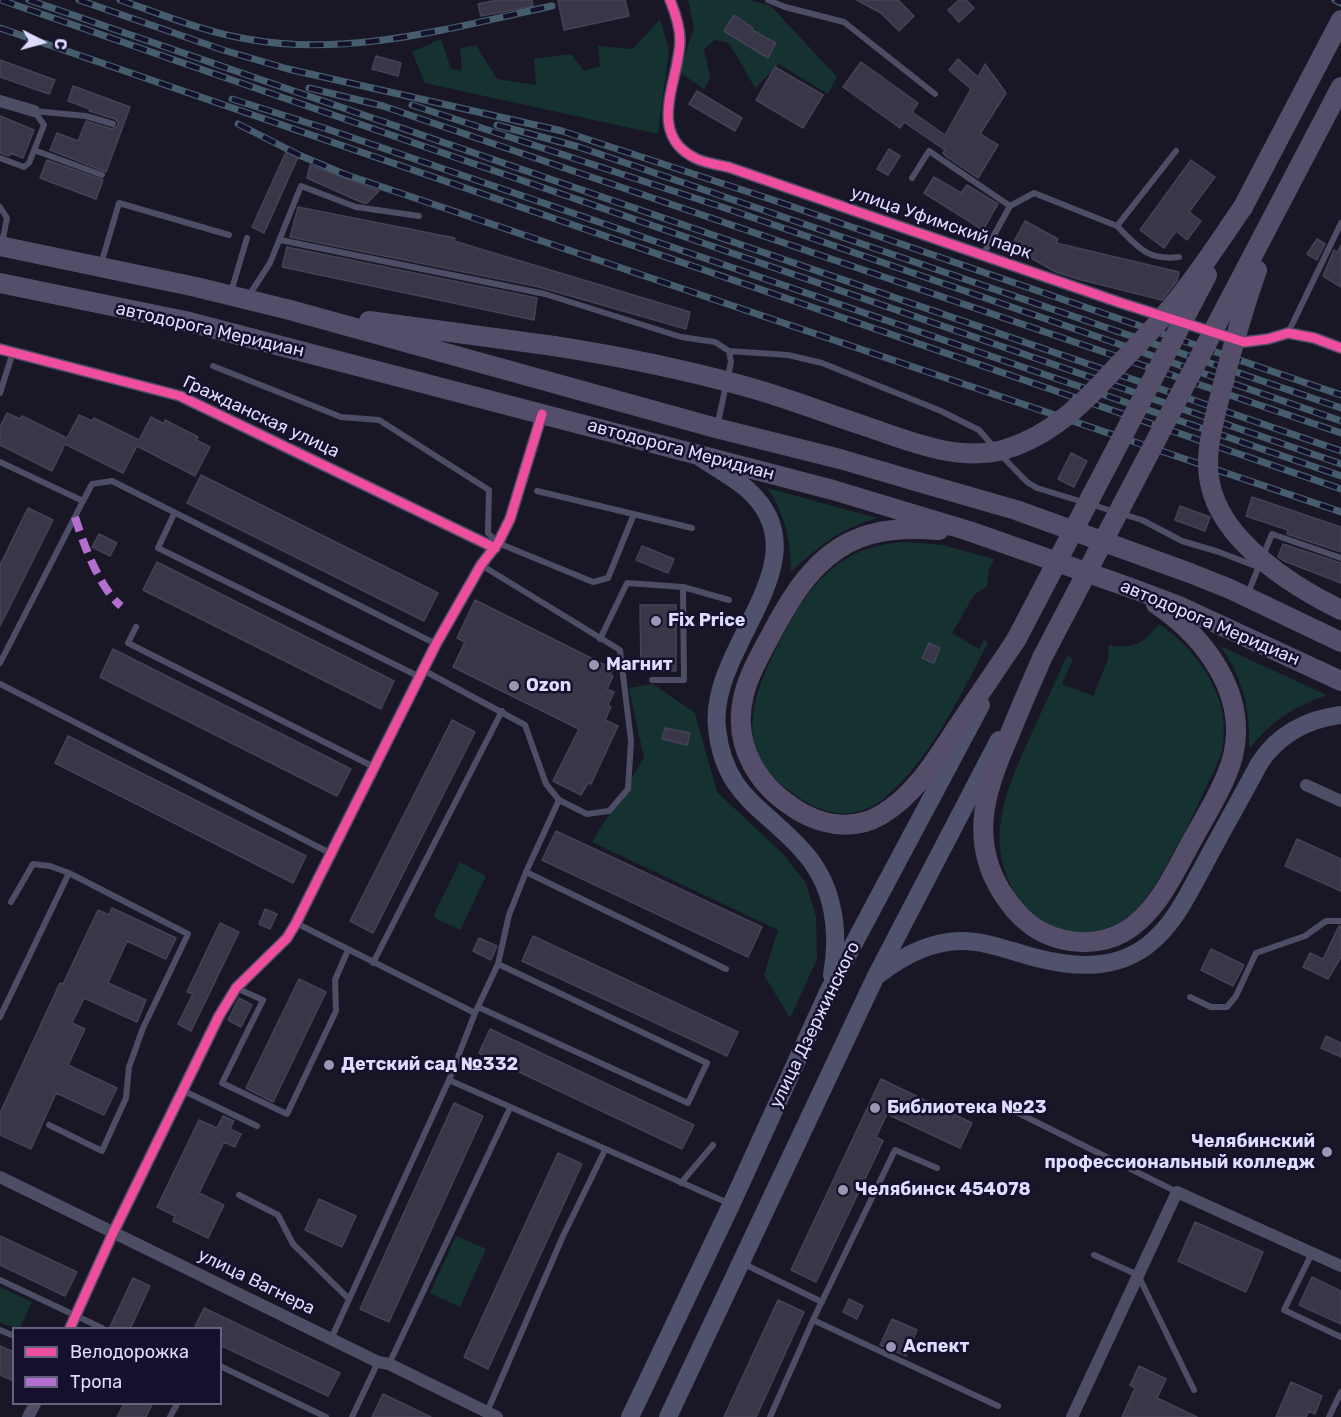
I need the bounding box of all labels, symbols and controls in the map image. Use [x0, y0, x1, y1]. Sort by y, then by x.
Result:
north arrow [12, 12, 72, 72]
text: С [50, 37, 70, 51]
street label: улица Уфимский парк [848, 182, 1034, 264]
street label: автодорога Меридиан [114, 298, 306, 362]
street label: Гражданская улица [179, 371, 343, 463]
street label: автодорога Меридиан [585, 415, 777, 485]
street label: автодорога Меридиан [1117, 575, 1303, 671]
place label: Fix Price [668, 610, 745, 632]
marker: Fix Price [649, 614, 663, 628]
place label: Магнит [606, 654, 673, 676]
marker: Магнит [587, 658, 601, 672]
place label: Ozon [526, 675, 571, 697]
marker: Ozon [507, 679, 521, 693]
street label: улица Дзержинского [765, 938, 865, 1112]
place label: Детский cад №332 [341, 1054, 518, 1076]
marker: Детский cад №332 [322, 1058, 336, 1072]
place label: Библиотека №23 [887, 1097, 1047, 1119]
marker: Библиотека №23 [868, 1101, 882, 1115]
place label: Челябинский профессиональный колледж [1045, 1131, 1315, 1174]
marker: Челябинский профессиональный колледж [1320, 1145, 1334, 1159]
place label: Челябинск 454078 [855, 1179, 1031, 1201]
marker: Челябинск 454078 [836, 1183, 850, 1197]
street label: улица Вагнера [194, 1244, 318, 1320]
legend [12, 1327, 222, 1405]
place label: Аспект [903, 1336, 969, 1358]
marker: Аспект [884, 1340, 898, 1354]
text: Велодорожка [70, 1341, 189, 1363]
text: Тропа [70, 1371, 122, 1393]

